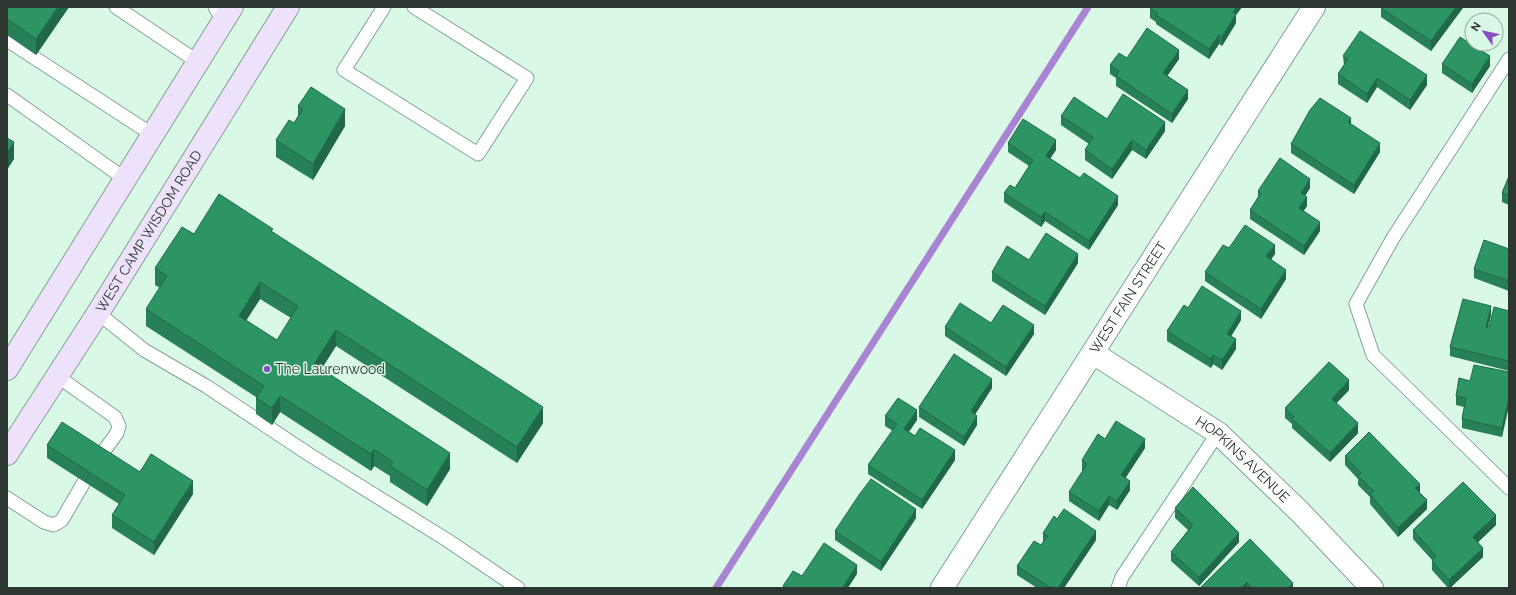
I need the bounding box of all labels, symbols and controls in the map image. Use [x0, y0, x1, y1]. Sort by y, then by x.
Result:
north arrow [1464, 12, 1504, 52]
text: N [1468, 20, 1484, 34]
street label: WEST CAMP WISDOM ROAD [92, 147, 205, 315]
street label: WEST FAIN STREET [1086, 238, 1170, 356]
place label: The Laurenwood [275, 361, 385, 377]
marker: The Laurenwood [262, 364, 272, 374]
street label: HOPKINS AVENUE [1193, 413, 1293, 505]

